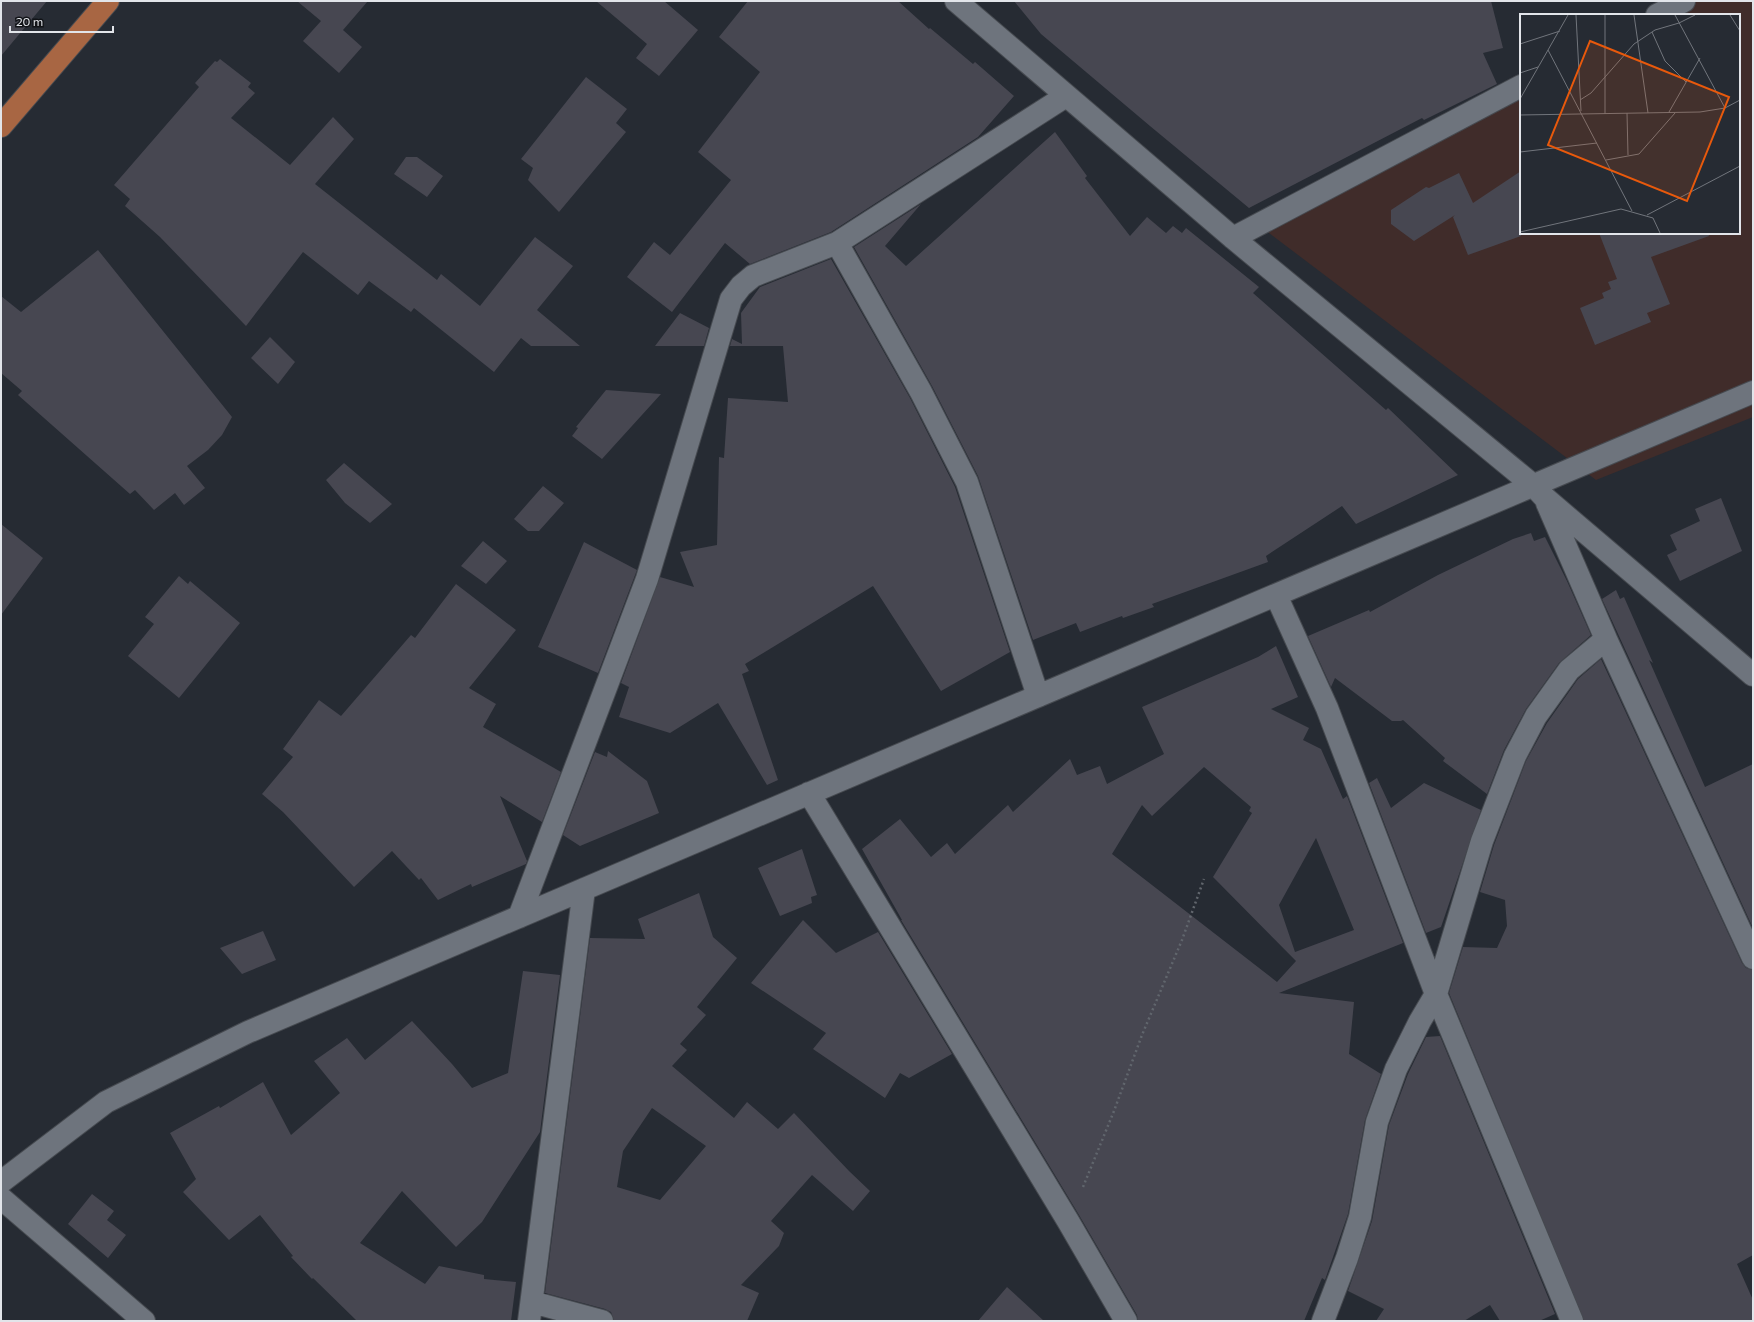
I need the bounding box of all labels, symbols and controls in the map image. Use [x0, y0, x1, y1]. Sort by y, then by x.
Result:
scale bar [10, 8, 113, 34]
text: 20 m [16, 14, 43, 28]
inset map [1520, 14, 1740, 234]

